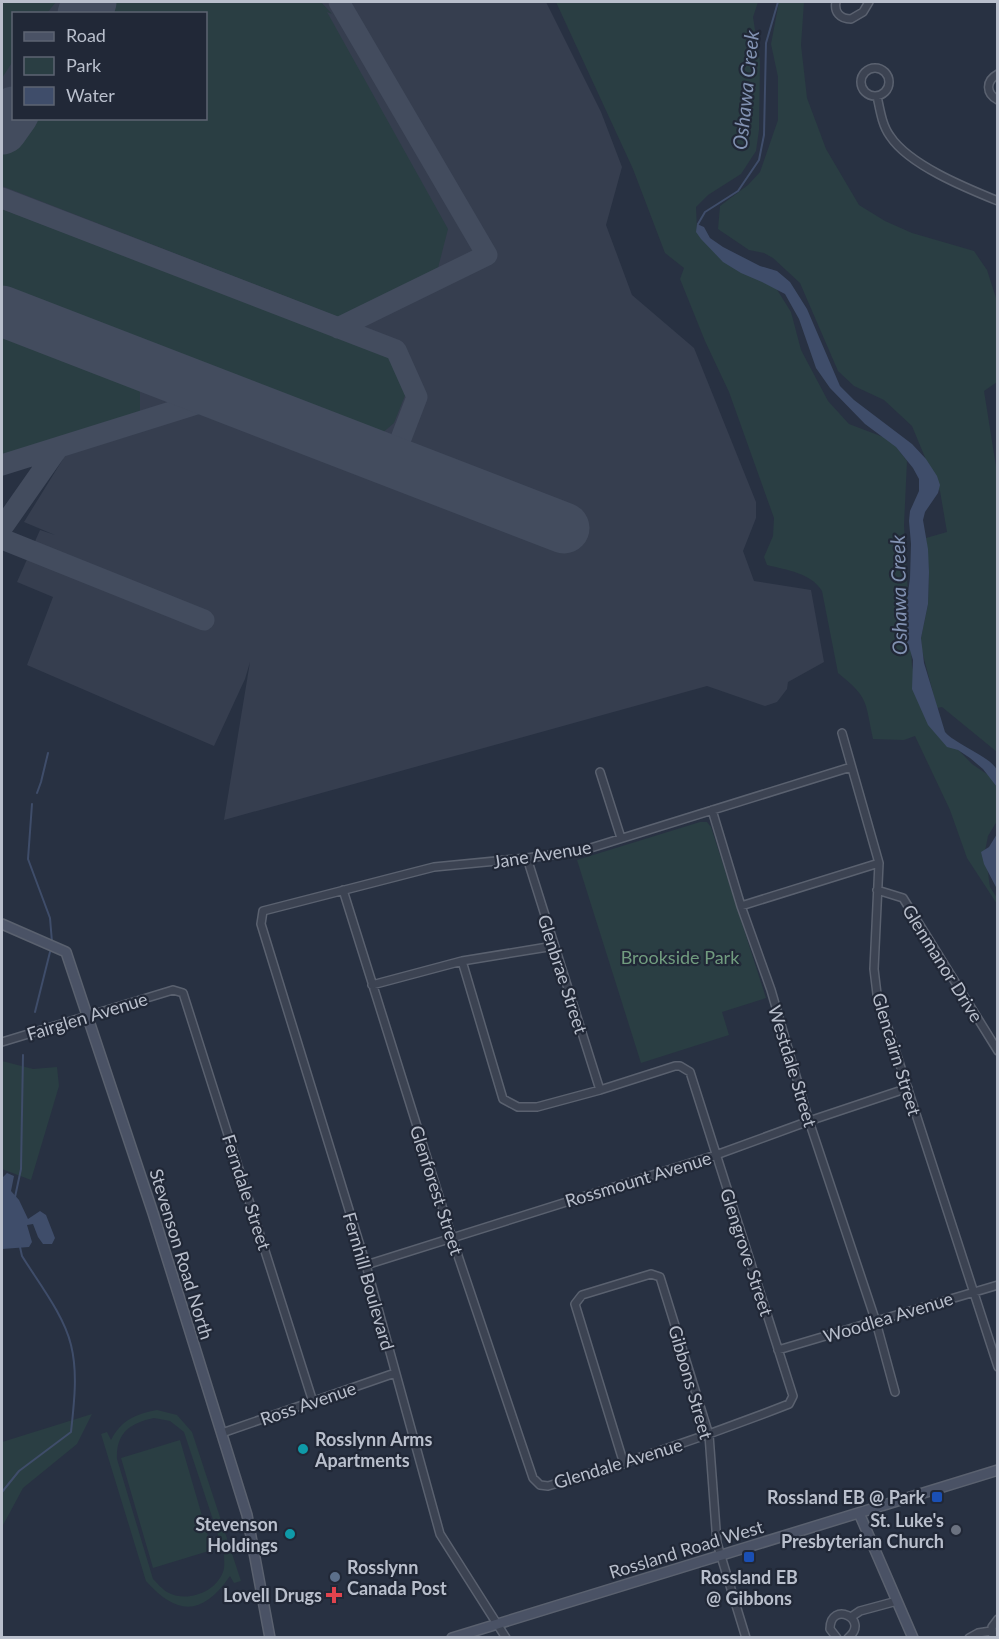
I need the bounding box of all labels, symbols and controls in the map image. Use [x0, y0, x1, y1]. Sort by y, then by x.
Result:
legend [12, 12, 207, 120]
text: Road [66, 24, 106, 46]
water label: Oshawa Creek [727, 29, 763, 151]
text: Park [66, 54, 102, 76]
text: Water [66, 84, 115, 106]
water label: Oshawa Creek [885, 534, 911, 655]
street label: Jane Avenue [491, 835, 593, 873]
street label: Glenmanor Drive [898, 900, 988, 1026]
street label: Glenbrae Street [533, 912, 593, 1037]
park label: Brookside Park [621, 946, 740, 968]
street label: Fairglen Avenue [24, 987, 150, 1045]
street label: Glencairn Street [868, 990, 926, 1119]
street label: Westdale Street [764, 1002, 822, 1130]
street label: Glenforest Street [406, 1122, 468, 1258]
street label: Ferndale Street [218, 1131, 276, 1253]
street label: Rossmount Avenue [562, 1146, 714, 1212]
street label: Stevenson Road North [146, 1166, 218, 1342]
street label: Glengrove Street [716, 1185, 778, 1319]
street label: Fernhill Boulevard [339, 1209, 399, 1353]
street label: Woodlea Avenue [821, 1287, 955, 1347]
street label: Gibbons Street [664, 1322, 718, 1442]
street label: Ross Avenue [257, 1376, 359, 1430]
place label: Rosslynn Arms Apartments [314, 1428, 432, 1471]
street label: Glendale Avenue [551, 1433, 685, 1493]
marker: Rosslynn Arms Apartments [296, 1442, 310, 1456]
place label: Rossland EB @ Park [767, 1486, 925, 1508]
marker: Rossland EB @ Park [930, 1490, 944, 1504]
place label: St. Luke's Presbyterian Church [781, 1509, 944, 1552]
place label: Stevenson Holdings [195, 1513, 278, 1556]
street label: Rossland Road West [606, 1515, 766, 1583]
marker: St. Luke's Presbyterian Church [949, 1523, 963, 1537]
marker: Stevenson Holdings [283, 1527, 297, 1541]
marker: Rossland EB @ Gibbons [742, 1550, 756, 1564]
place label: Rosslynn Canada Post [347, 1556, 447, 1599]
place label: Rossland EB @ Gibbons [700, 1566, 798, 1609]
marker: Rosslynn Canada Post [328, 1570, 342, 1584]
place label: Lovell Drugs [223, 1584, 322, 1606]
marker: Lovell Drugs [327, 1588, 341, 1602]

